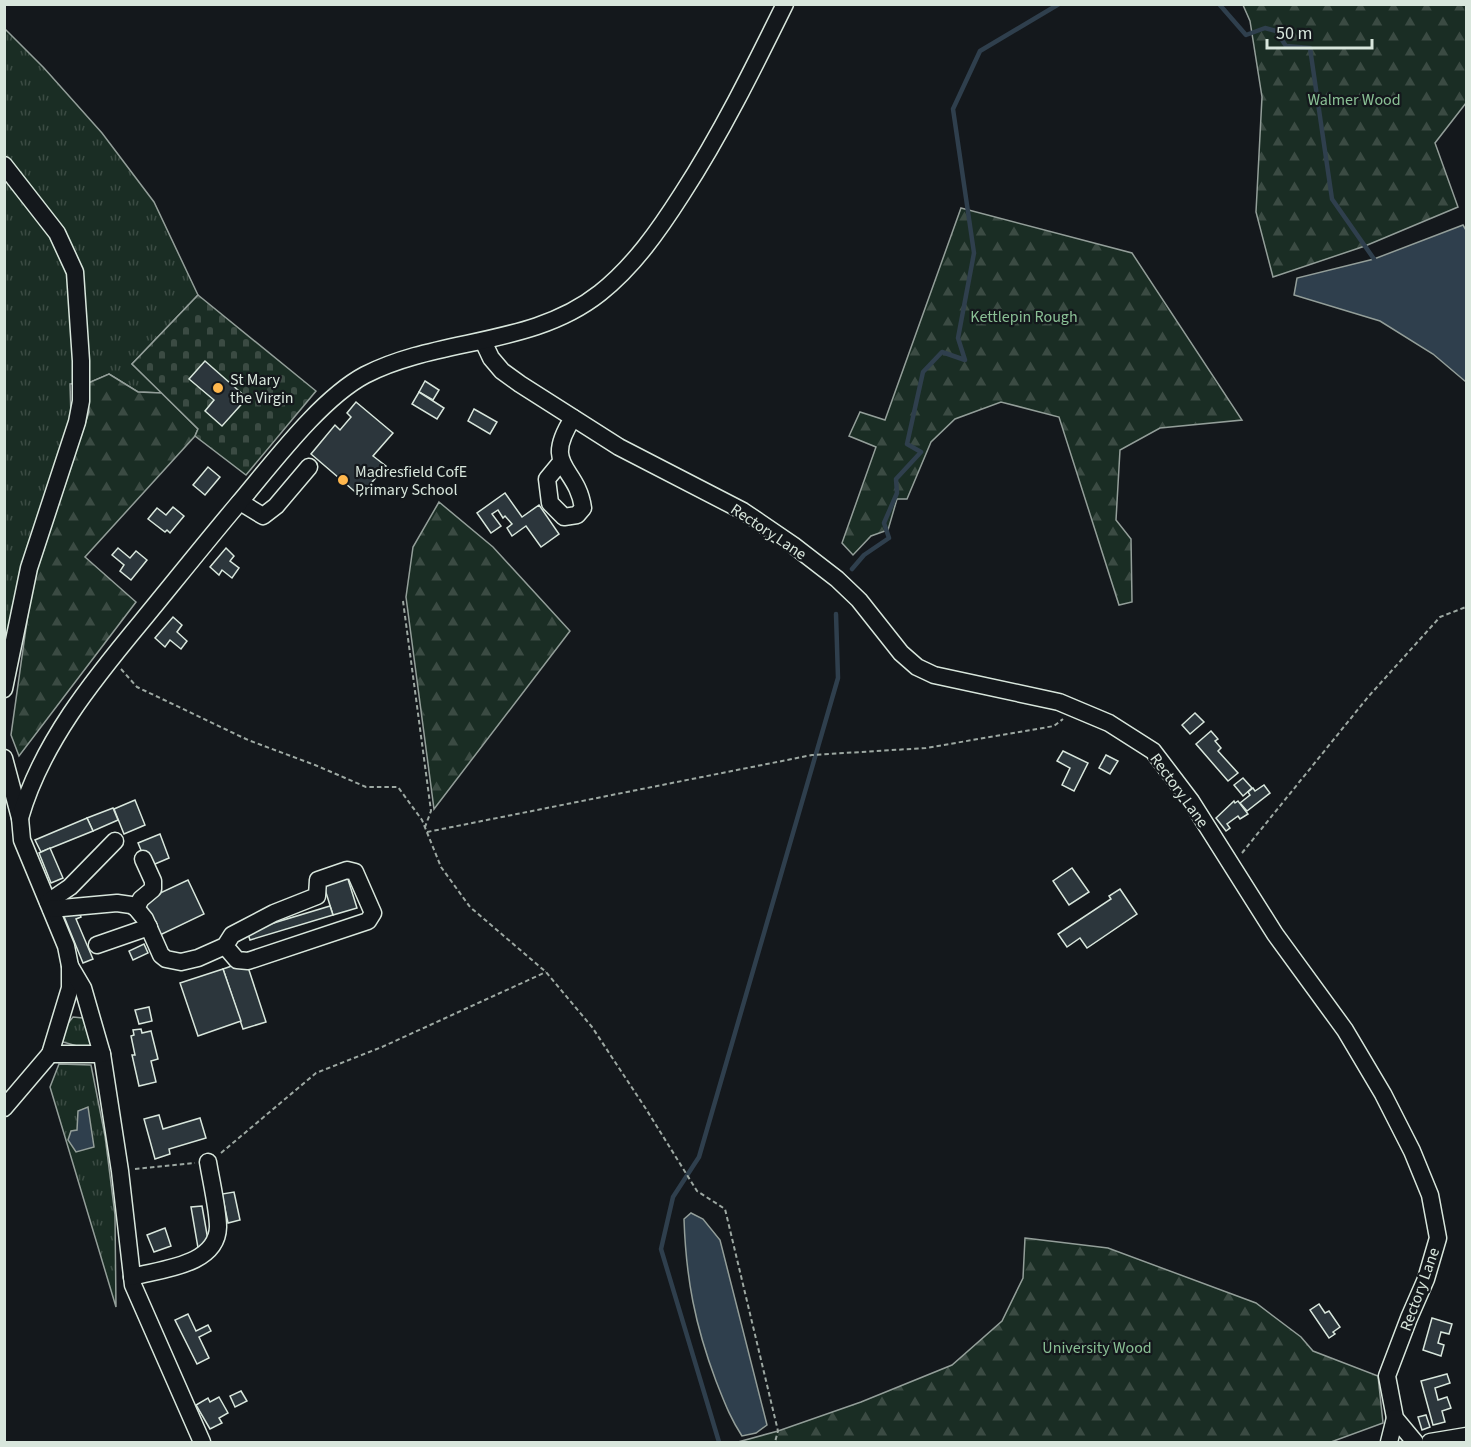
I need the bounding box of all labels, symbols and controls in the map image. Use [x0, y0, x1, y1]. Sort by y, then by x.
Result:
scale bar [1267, 12, 1372, 50]
text: 50 m [1276, 21, 1312, 46]
park label: Walmer Wood [1307, 89, 1401, 111]
park label: Kettlepin Rough [970, 306, 1078, 328]
place label: St Mary the Virgin [230, 369, 294, 409]
marker: St Mary the Virgin [211, 381, 225, 395]
place label: Madresfield CofE Primary School [355, 461, 467, 501]
marker: Madresfield CofE Primary School [336, 473, 350, 487]
street label: Rectory Lane [726, 498, 811, 565]
street label: Rectory Lane [1145, 749, 1214, 832]
street label: Rectory Lane [1395, 1245, 1445, 1334]
park label: University Wood [1042, 1337, 1152, 1359]

